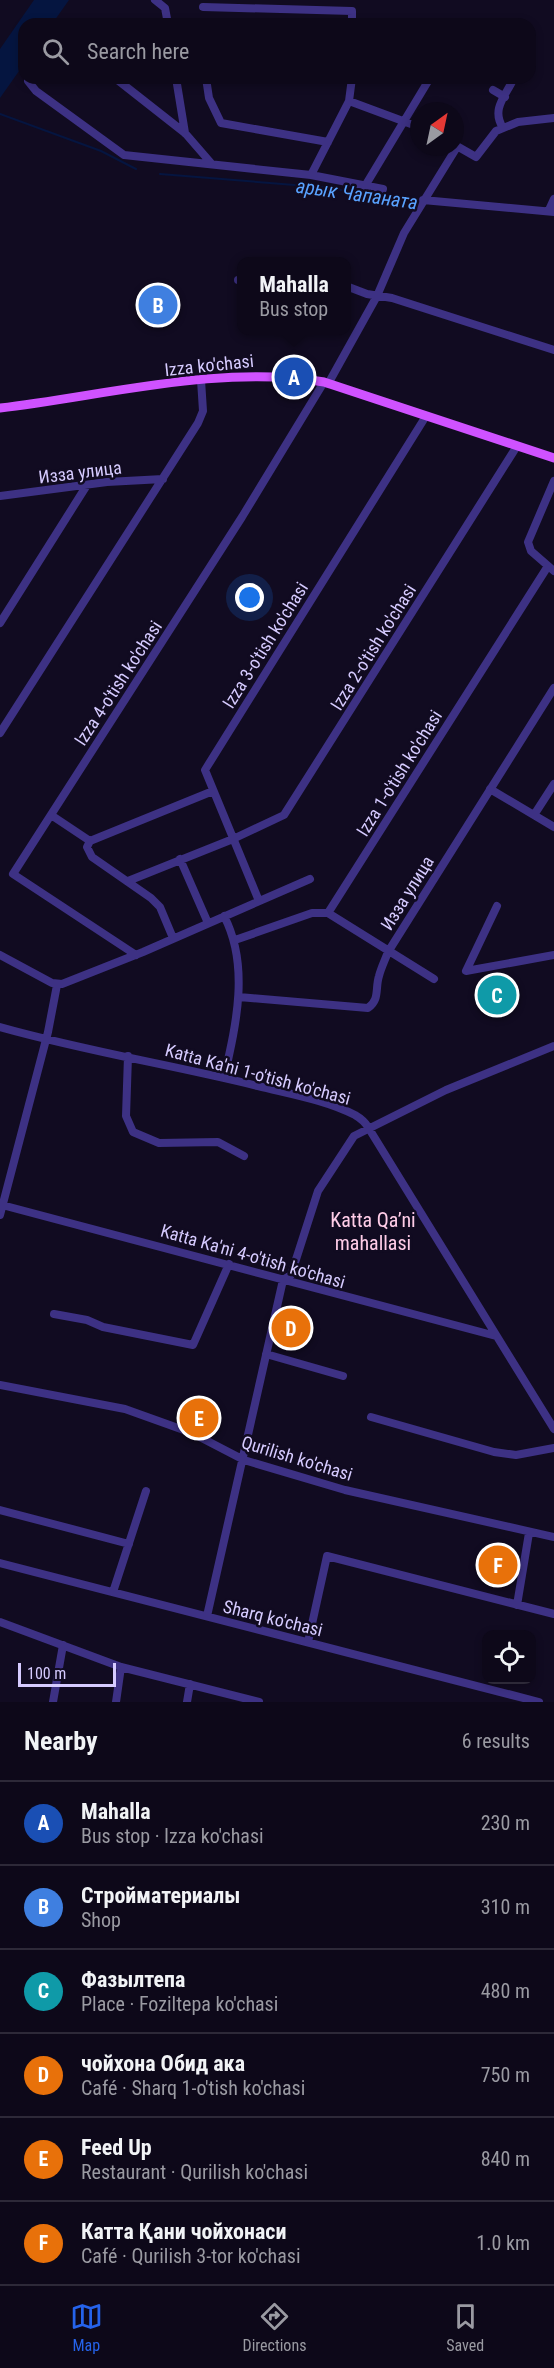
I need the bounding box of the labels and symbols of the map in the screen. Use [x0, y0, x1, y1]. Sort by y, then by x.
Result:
north arrow [410, 102, 464, 156]
water label: арык Чапаната [295, 174, 419, 214]
pin: B [138, 282, 178, 328]
street label: Izza ko'chasi [163, 350, 255, 380]
pin: A [274, 354, 314, 400]
street label: Изза улица [37, 456, 123, 488]
street label: Izza 3-o'tish ko'chasi [218, 578, 312, 712]
street label: Izza 2-o'tish ko'chasi [326, 580, 420, 714]
your location [235, 583, 264, 612]
street label: Izza 4-o'tish ko'chasi [70, 617, 166, 749]
street label: Izza 1-o'tish ko'chasi [352, 706, 446, 840]
street label: Изза улица [376, 852, 438, 934]
pin: C [478, 972, 516, 1018]
street label: Katta Ka'ni 1-o'tish ko'chasi [163, 1039, 353, 1109]
district label: Katta Qaʼni mahallasi [330, 1208, 416, 1255]
street label: Katta Ka'ni 4-o'tish ko'chasi [158, 1220, 348, 1292]
pin: D [272, 1306, 310, 1350]
pin: E [180, 1396, 218, 1440]
street label: Qurilish ko'chasi [239, 1431, 355, 1485]
pin: F [478, 1542, 518, 1588]
street label: Sharq ko'chasi [221, 1596, 325, 1640]
scale bar [18, 1660, 116, 1688]

